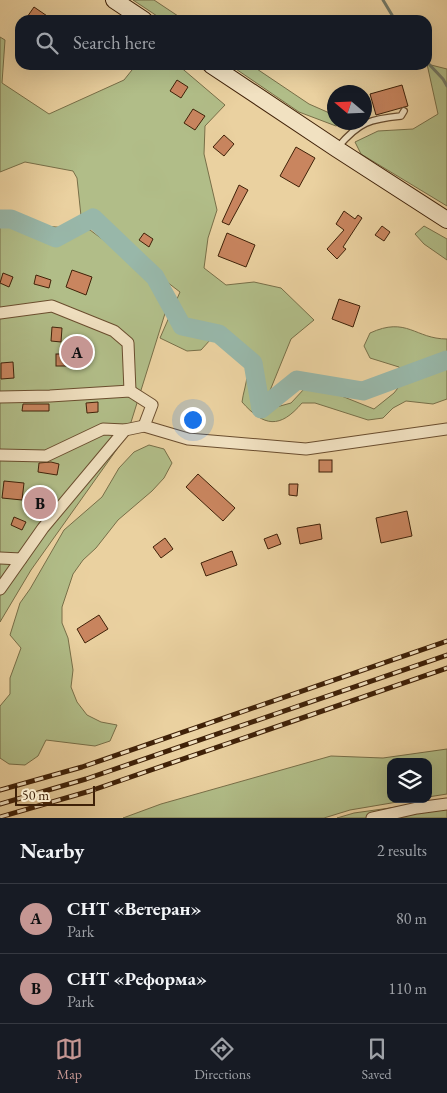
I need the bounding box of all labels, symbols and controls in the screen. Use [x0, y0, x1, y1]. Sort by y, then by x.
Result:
search box [15, 15, 432, 70]
icon: search [33, 29, 61, 57]
text: Search here [73, 30, 155, 55]
north arrow [327, 85, 372, 130]
pin: A [61, 333, 93, 371]
your location [180, 407, 206, 433]
pin: B [24, 484, 56, 522]
map controls [387, 758, 432, 803]
button: layers [387, 758, 432, 803]
scale bar [15, 783, 95, 806]
text: 50 m [22, 786, 49, 804]
text: Nearby [20, 837, 84, 864]
text: 2 results [377, 840, 427, 861]
text: СНТ «Ветеран» [67, 896, 202, 921]
text: A [30, 908, 42, 929]
text: 80 m [396, 908, 427, 929]
text: Park [67, 921, 94, 942]
text: СНТ «Реформа» [67, 966, 207, 991]
text: B [31, 978, 41, 999]
text: 110 m [388, 978, 427, 999]
text: Park [67, 991, 94, 1012]
tab: Map [55, 1035, 83, 1083]
tab: Directions [194, 1035, 251, 1083]
tab: Saved [362, 1035, 392, 1083]

